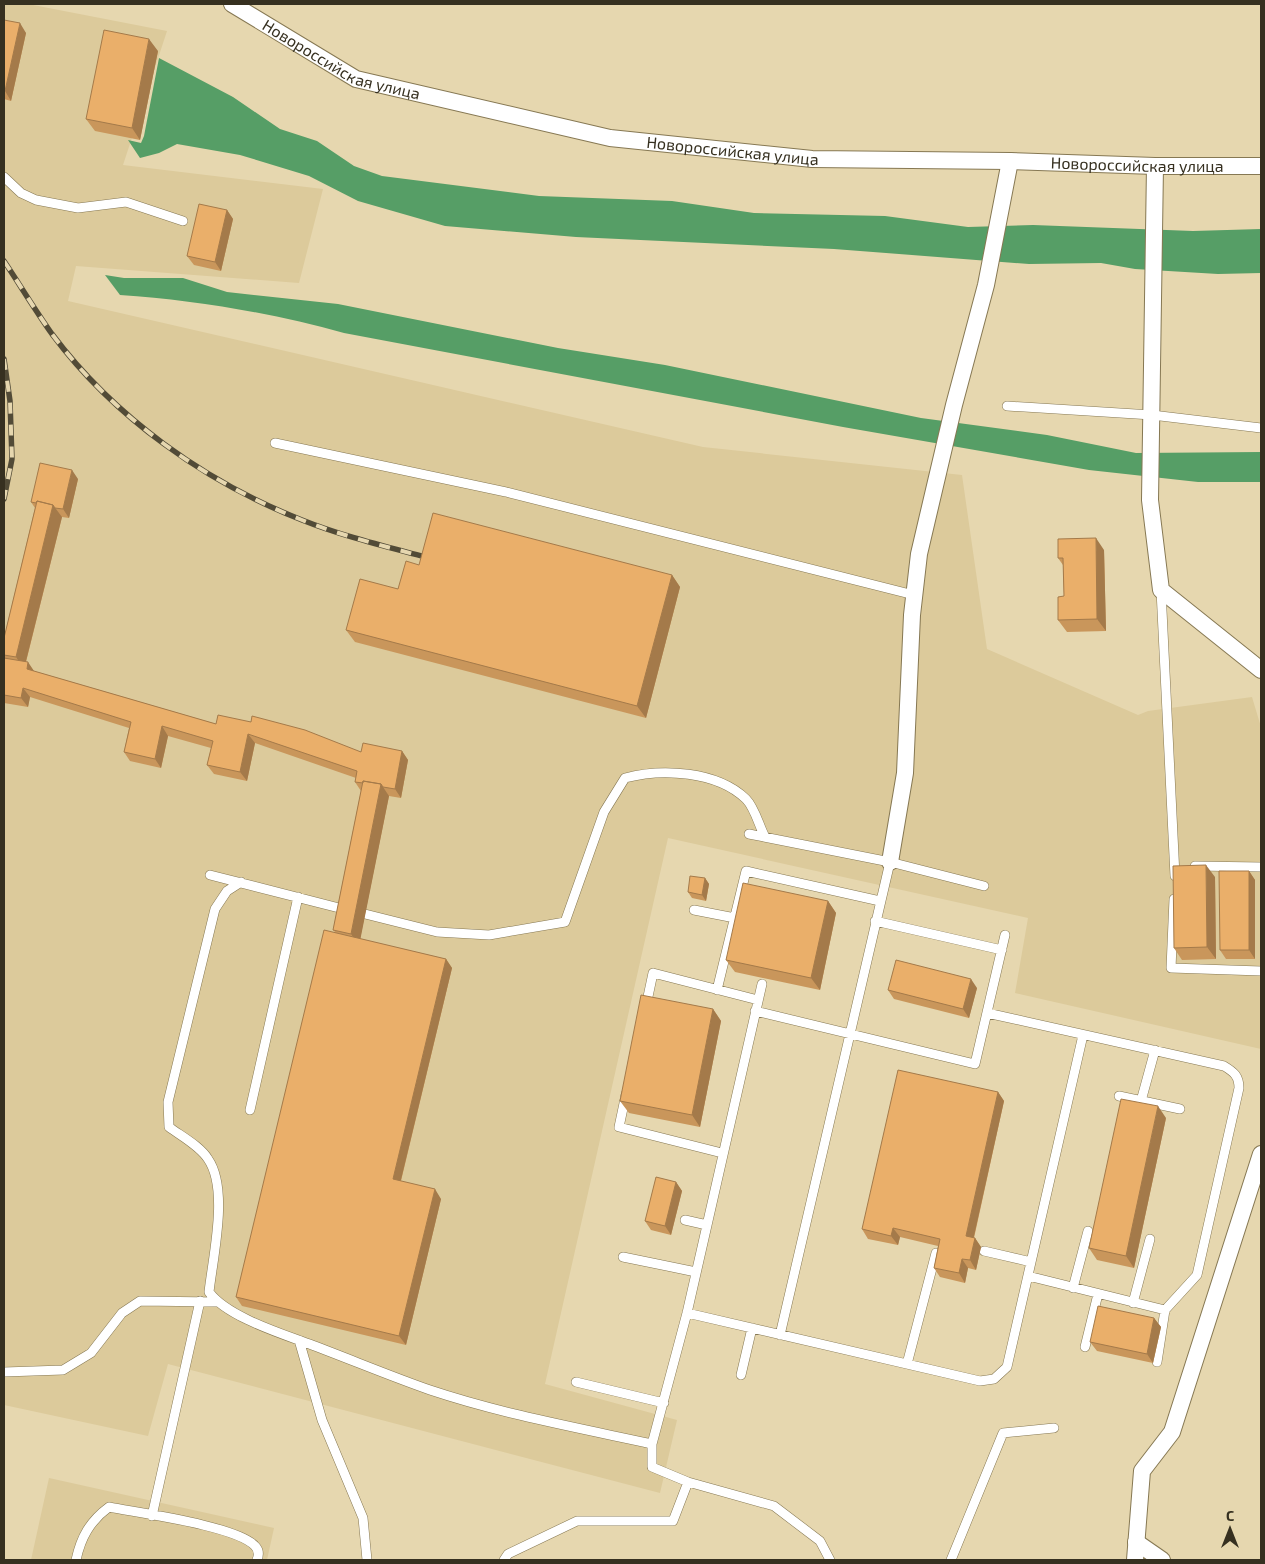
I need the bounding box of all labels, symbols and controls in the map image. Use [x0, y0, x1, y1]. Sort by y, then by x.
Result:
street label: Новороссийская улица [259, 15, 422, 103]
street label: Новороссийская улица [646, 132, 819, 168]
street label: Новороссийская улица [1050, 152, 1224, 176]
north arrow [1205, 1504, 1255, 1554]
text: С [1226, 1507, 1234, 1524]

